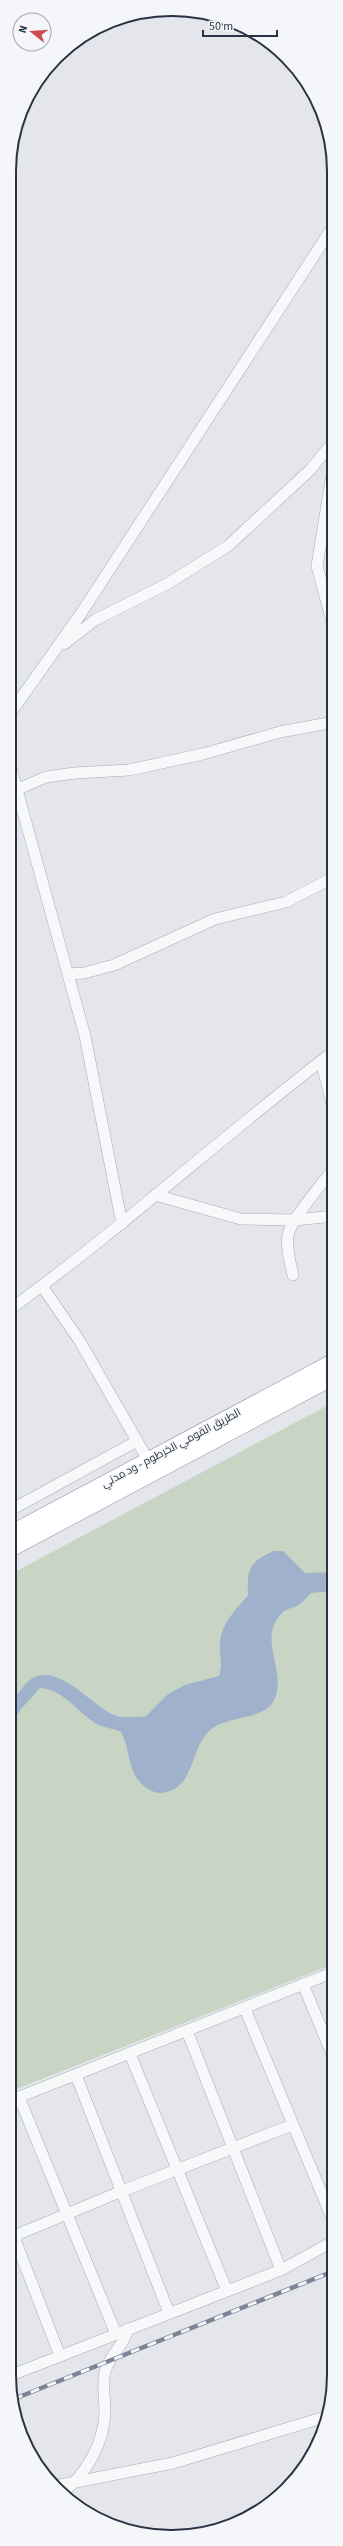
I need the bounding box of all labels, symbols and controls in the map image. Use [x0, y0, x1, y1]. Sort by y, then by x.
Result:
north arrow [12, 12, 52, 52]
scale bar [203, 12, 277, 38]
text: 50 m [209, 18, 233, 35]
text: N [15, 24, 31, 35]
street label: الطريق القومي الخرطوم - ود مدني [99, 1405, 244, 1492]

